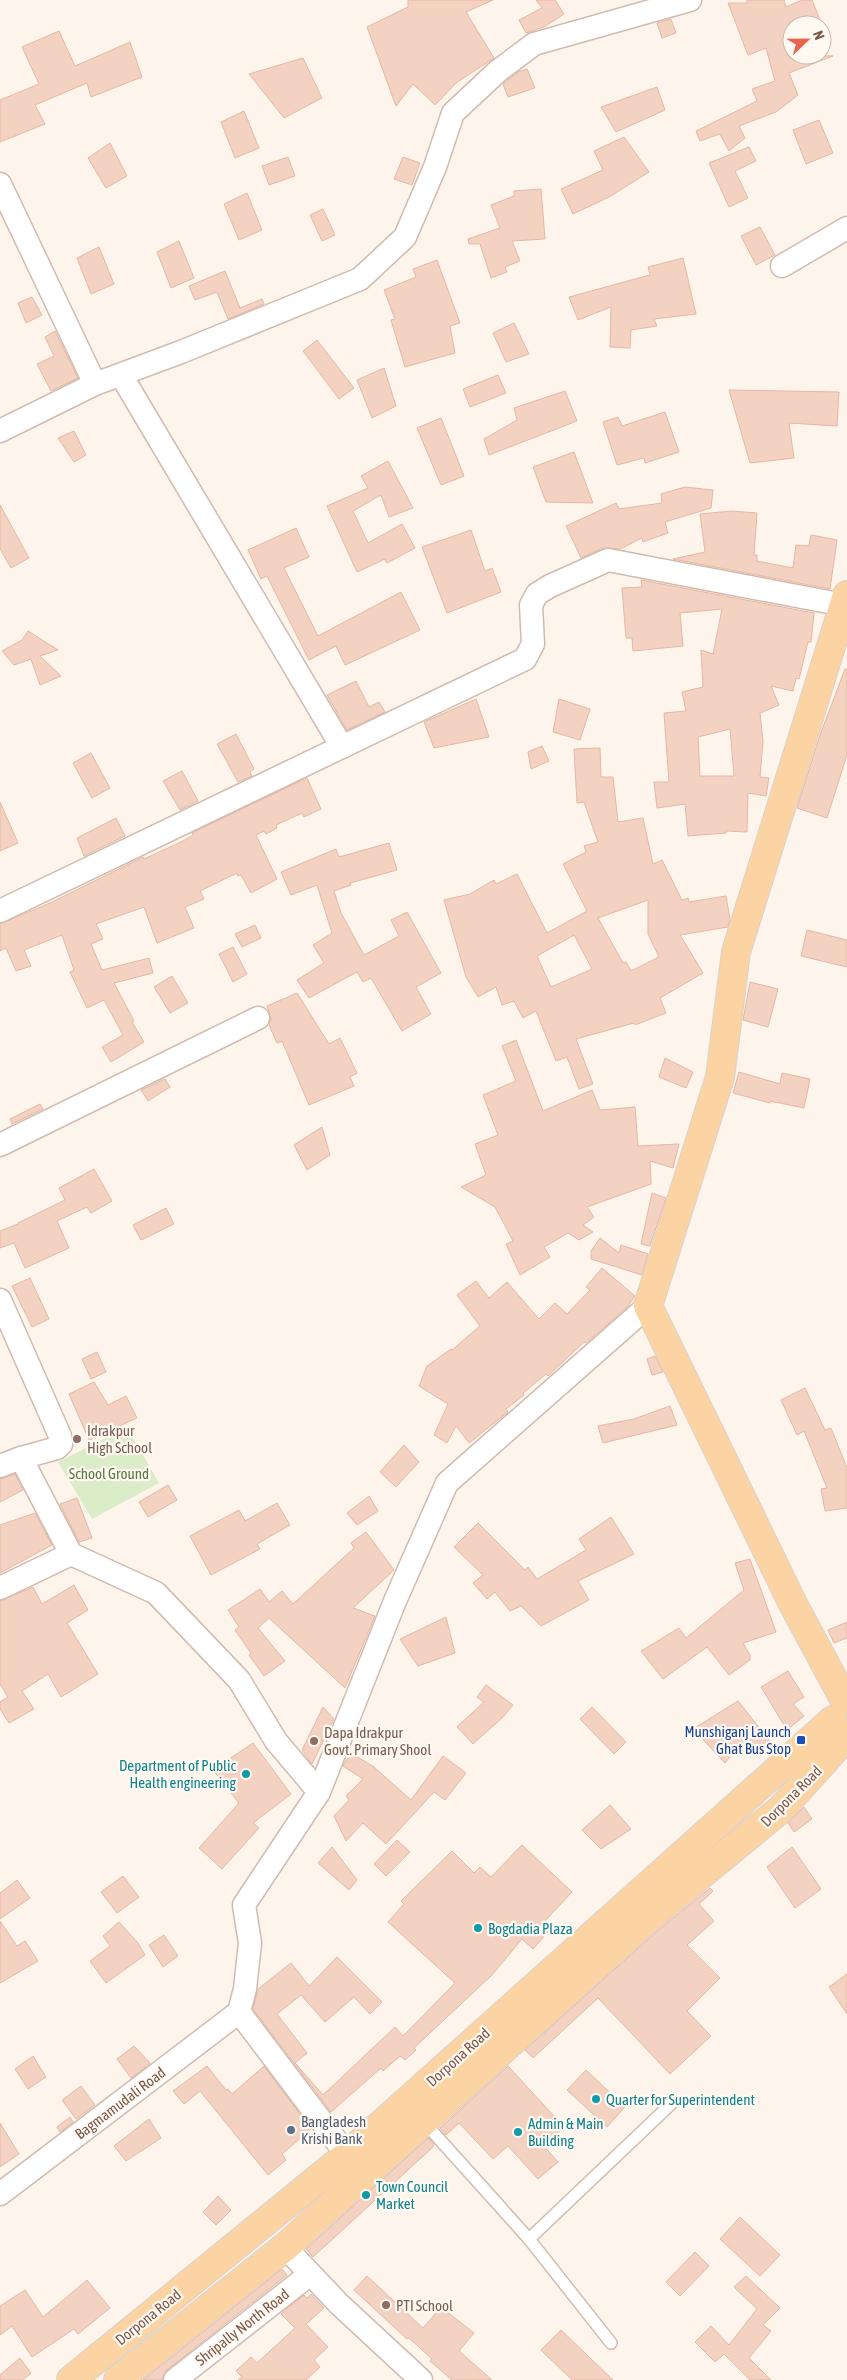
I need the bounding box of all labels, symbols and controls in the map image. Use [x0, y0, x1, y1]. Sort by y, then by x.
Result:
north arrow [782, 15, 832, 65]
text: N [810, 28, 828, 42]
place label: Idrakpur High School [87, 1422, 152, 1456]
marker: Idrakpur High School [71, 1433, 83, 1445]
park label: School Ground [69, 1465, 149, 1482]
place label: Munshiganj Launch Ghat Bus Stop [684, 1723, 791, 1757]
place label: Dapa Idrakpur Govt. Primary Shool [324, 1724, 431, 1758]
marker: Munshiganj Launch Ghat Bus Stop [795, 1734, 807, 1746]
marker: Dapa Idrakpur Govt. Primary Shool [308, 1735, 320, 1747]
place label: Department of Public Health engineering [119, 1757, 237, 1791]
street label: Dorpona Road [757, 1762, 825, 1830]
marker: Department of Public Health engineering [240, 1768, 252, 1780]
place label: Bogdadia Plaza [488, 1920, 573, 1937]
marker: Bogdadia Plaza [472, 1922, 484, 1934]
street label: Dorpona Road [423, 2024, 493, 2090]
street label: Bagmamudali Road [72, 2064, 168, 2142]
place label: Quarter for Superintendent [606, 2091, 755, 2108]
marker: Quarter for Superintendent [590, 2093, 602, 2105]
place label: Bangladesh Krishi Bank [301, 2113, 366, 2147]
place label: Admin & Main Building [528, 2115, 604, 2149]
marker: Bangladesh Krishi Bank [285, 2124, 297, 2136]
marker: Admin & Main Building [512, 2126, 524, 2138]
place label: Town Council Market [376, 2178, 448, 2212]
marker: Town Council Market [360, 2189, 372, 2201]
street label: Shripally North Road [192, 2285, 292, 2369]
street label: Dorpona Road [112, 2286, 184, 2348]
place label: PTI School [396, 2297, 453, 2314]
marker: PTI School [380, 2299, 392, 2311]

